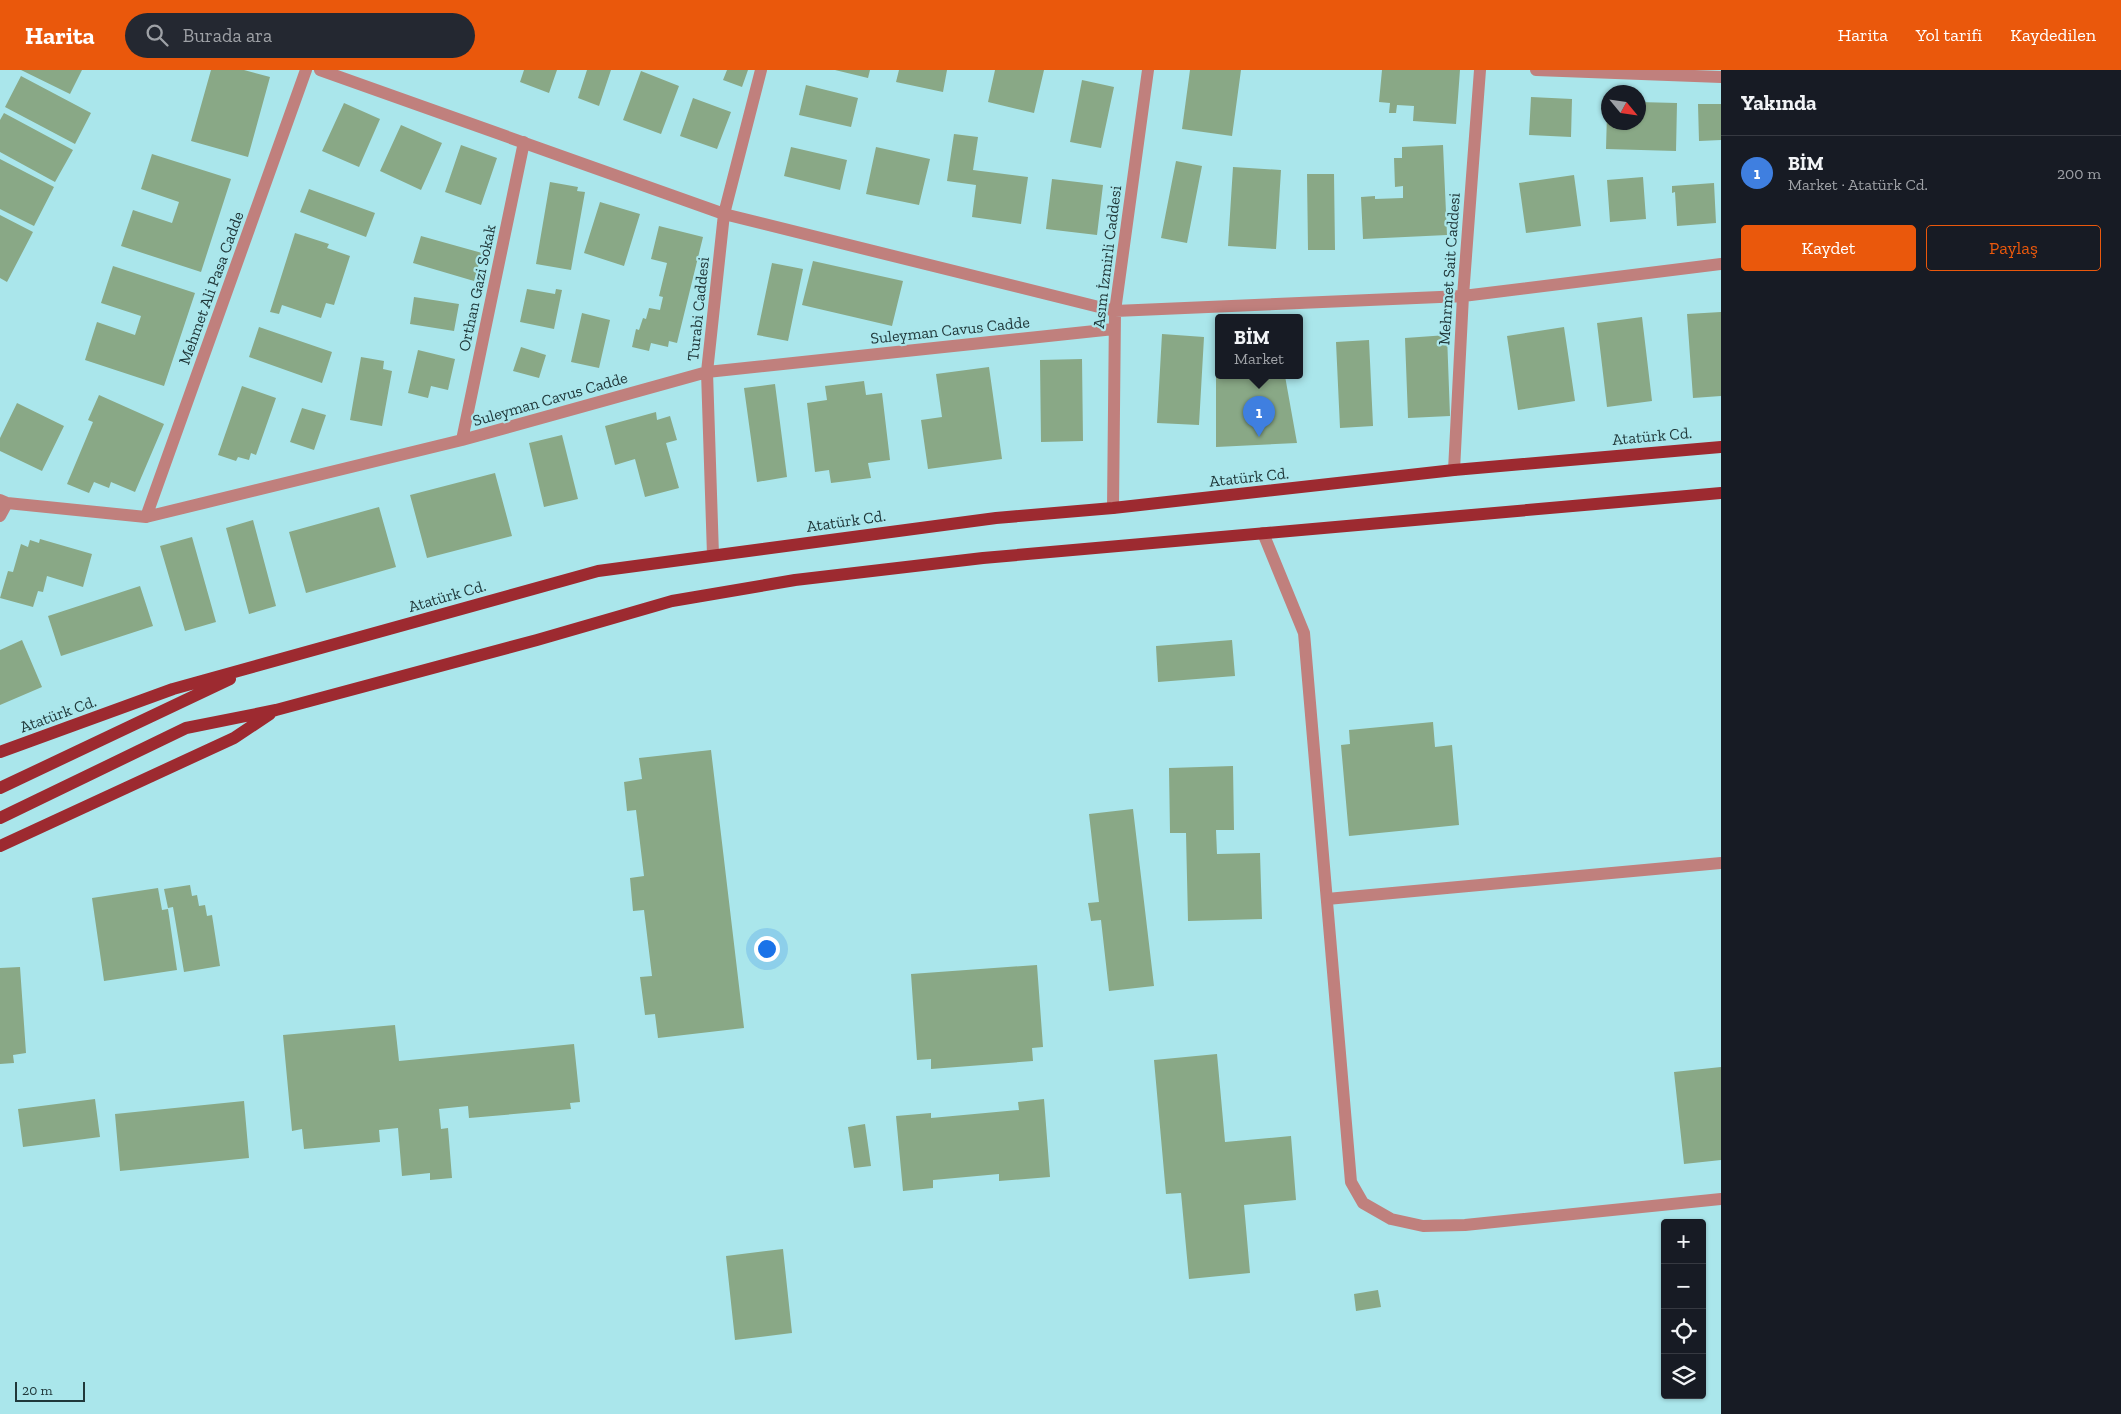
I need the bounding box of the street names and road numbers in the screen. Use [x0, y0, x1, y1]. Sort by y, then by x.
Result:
street label: Asım İzmirli Caddesi [1089, 184, 1125, 329]
street label: Mehrmet Sait Caddesi [1434, 192, 1464, 346]
street label: Mehmet Ali Pasa Cadde [174, 209, 248, 367]
street label: Orthan Gazi Sokak [454, 222, 500, 353]
street label: Turabi Caddesi [683, 255, 713, 362]
street label: Suleyman Cavus Cadde [869, 312, 1031, 348]
street label: Suleyman Cavus Cadde [470, 368, 630, 430]
street label: Atatürk Cd. [1611, 423, 1693, 449]
street label: Atatürk Cd. [1208, 463, 1290, 491]
street label: Atatürk Cd. [805, 506, 887, 536]
street label: Atatürk Cd. [406, 576, 488, 616]
street label: Atatürk Cd. [17, 691, 99, 737]

